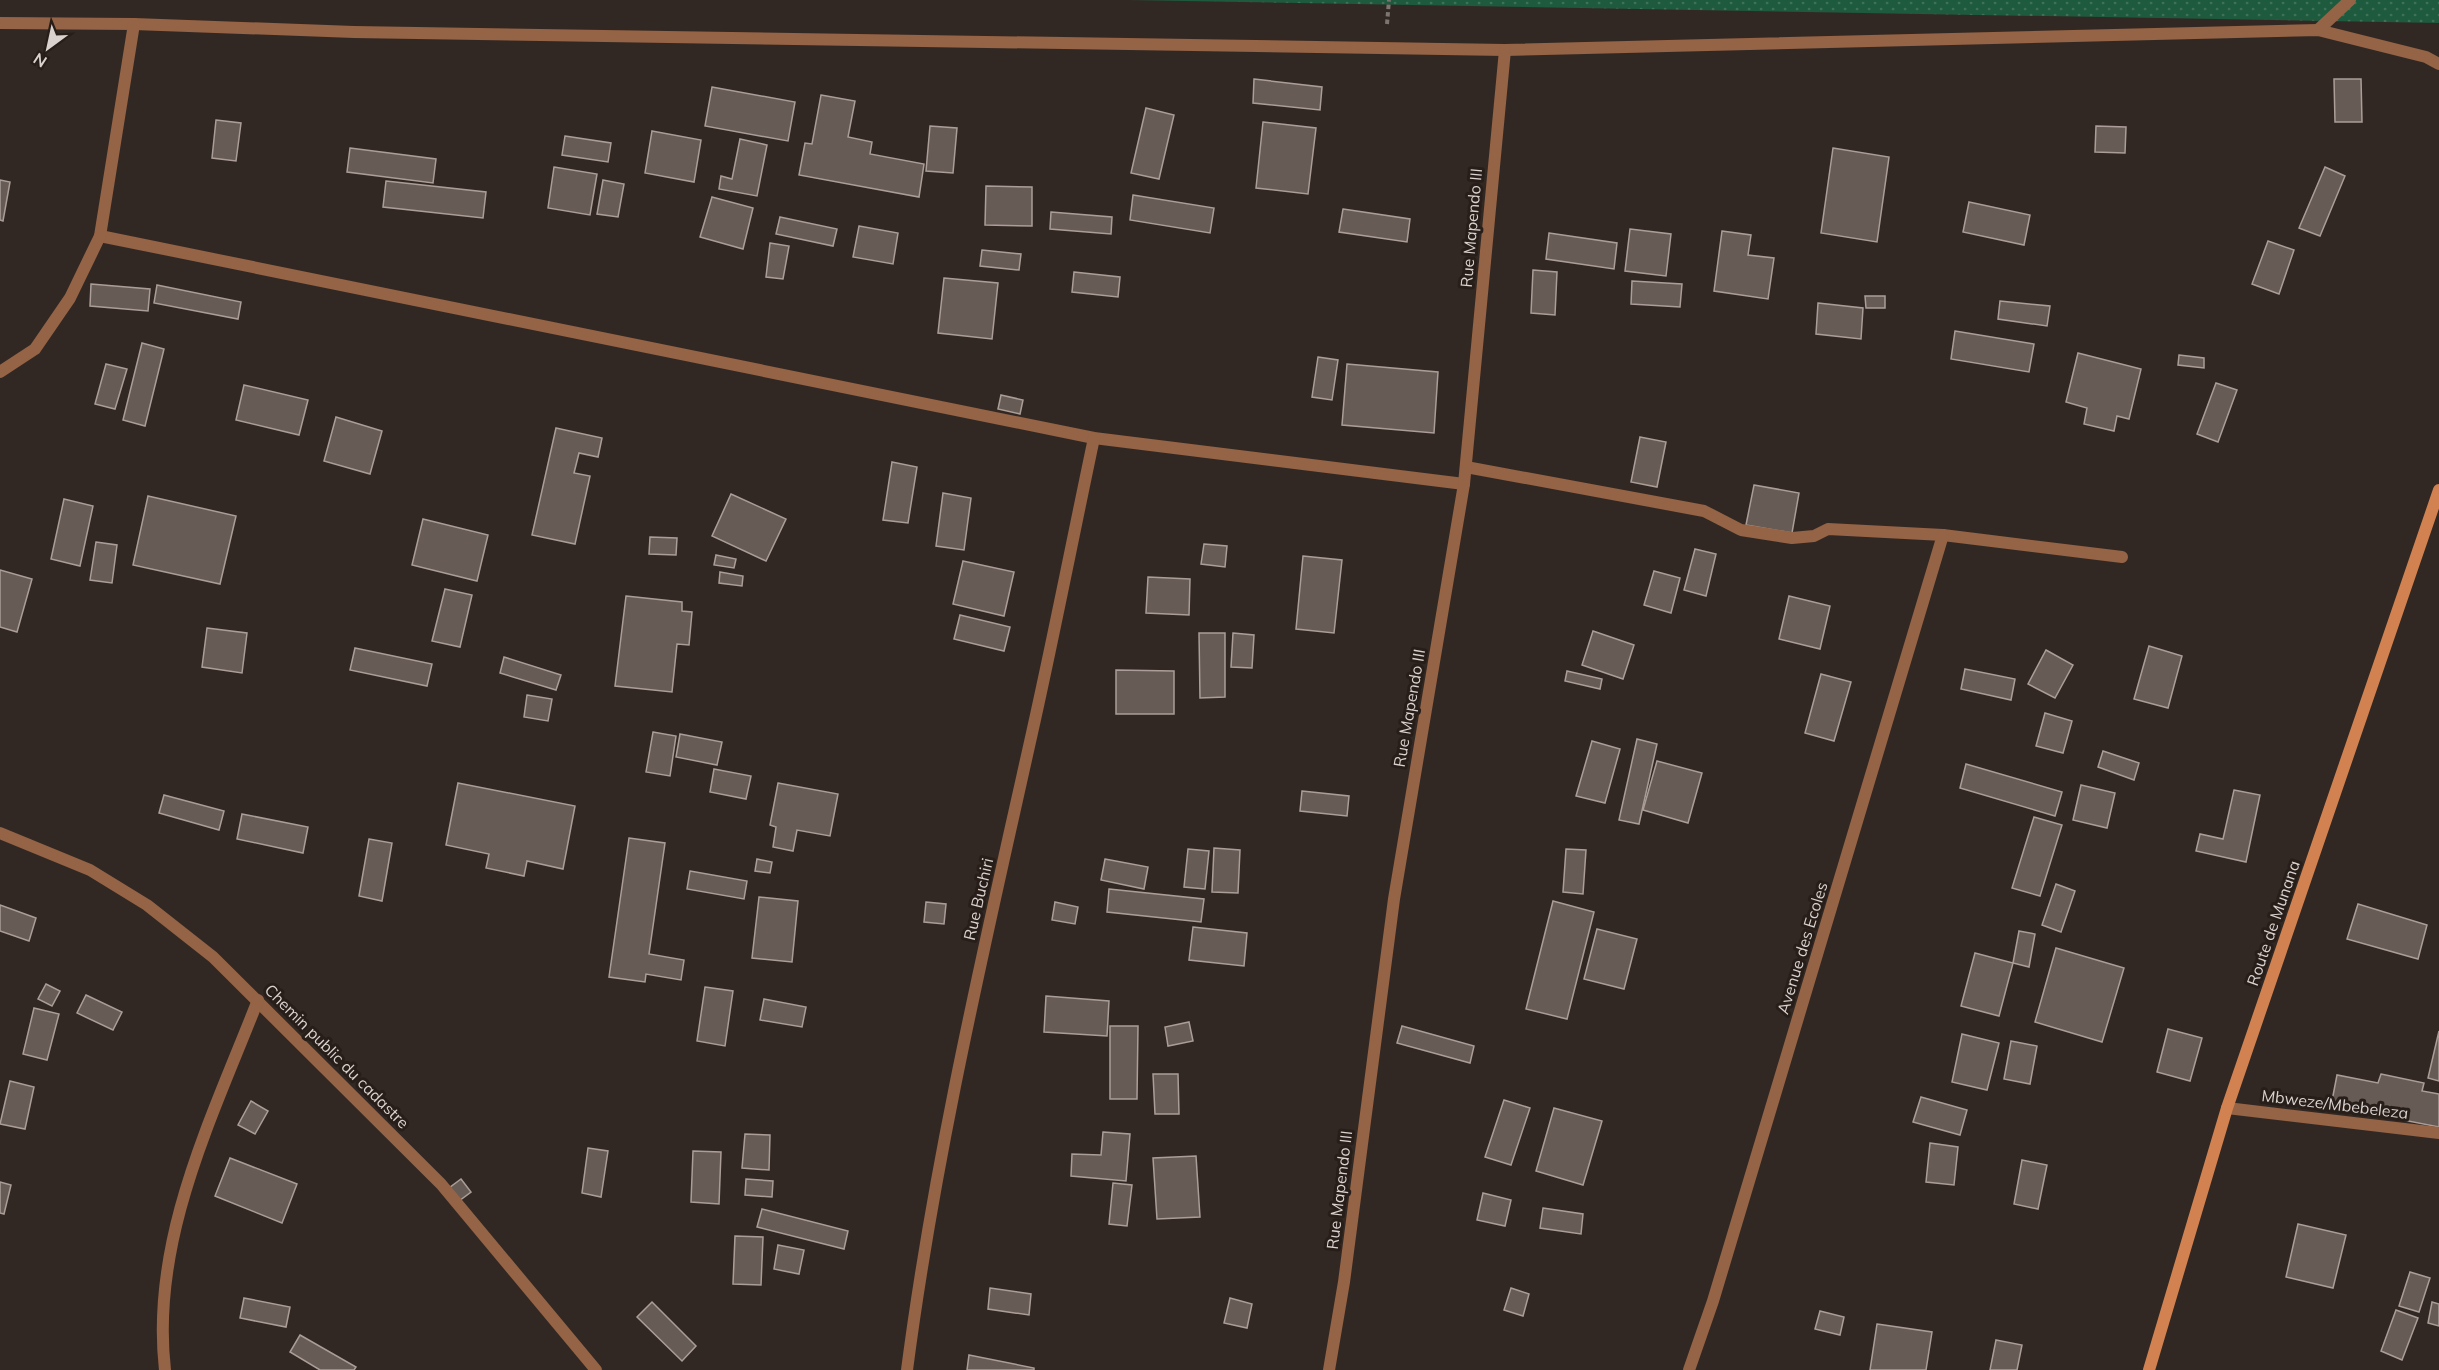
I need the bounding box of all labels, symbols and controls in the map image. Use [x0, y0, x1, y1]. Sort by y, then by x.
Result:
north arrow [18, 18, 78, 78]
text: N [29, 49, 50, 72]
street label: Rue Mapendo III [1456, 168, 1486, 288]
street label: Rue Mapendo III [1389, 647, 1429, 769]
street label: Rue Buchiri [959, 856, 997, 942]
street label: Route de Munana [2242, 858, 2304, 988]
street label: Avenue des Ecoles [1772, 880, 1832, 1016]
street label: Chemin public du cadastre [261, 980, 413, 1132]
street label: Mbweze/Mbebeleza [2260, 1085, 2410, 1123]
street label: Rue Mapendo III [1322, 1129, 1356, 1251]

